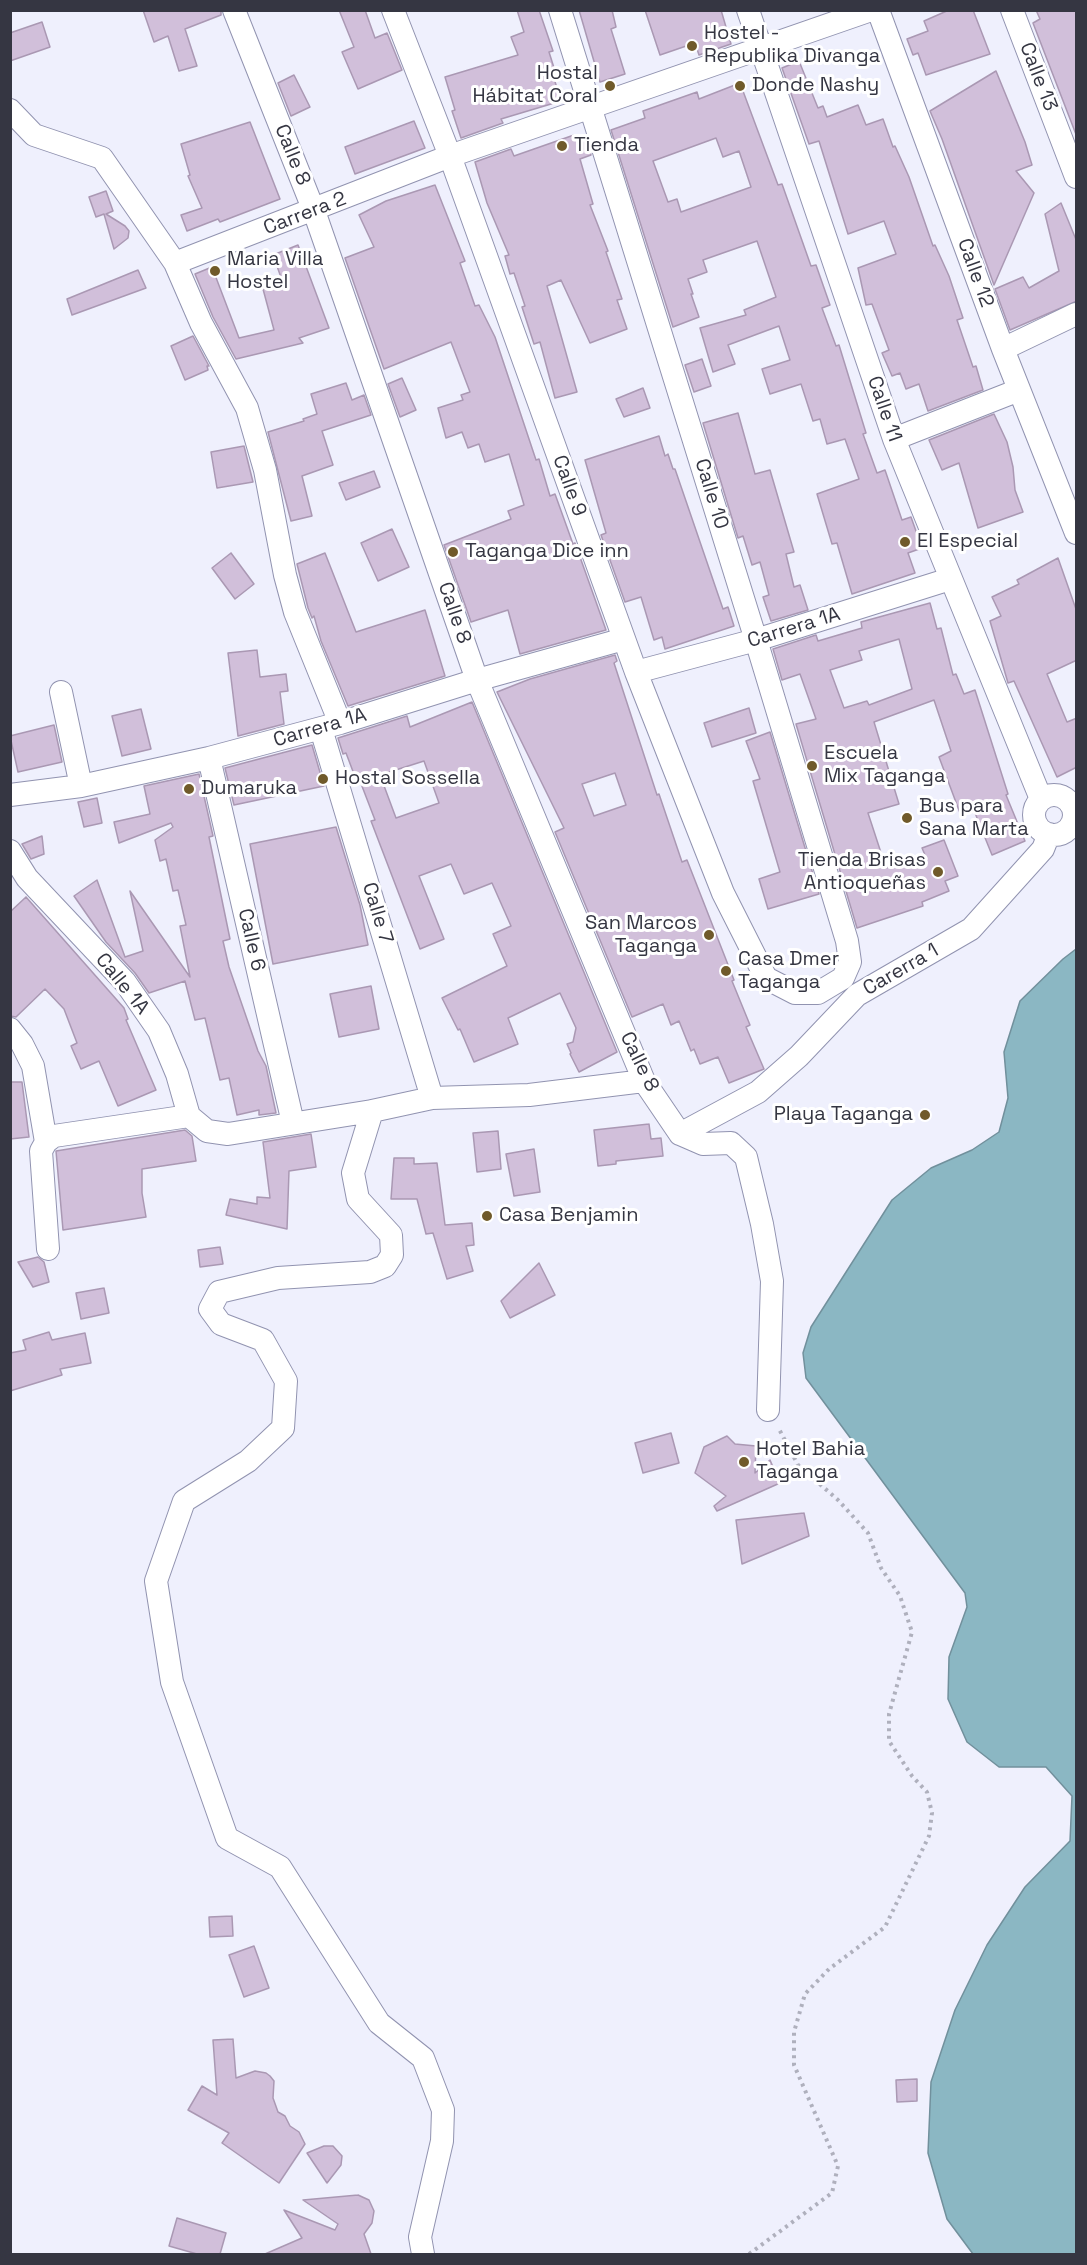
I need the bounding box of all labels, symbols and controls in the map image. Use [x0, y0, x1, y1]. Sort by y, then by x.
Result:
place label: Hostel - Republika Divanga [704, 22, 880, 69]
marker: Hostel - Republika Divanga [685, 39, 699, 53]
street label: Calle 13 [1014, 39, 1062, 115]
place label: Hostal Hábitat Coral [472, 62, 598, 109]
place label: Donde Nashy [752, 74, 879, 98]
marker: Hostal Hábitat Coral [603, 79, 617, 93]
marker: Donde Nashy [733, 79, 747, 93]
street label: Calle 8 [269, 121, 315, 189]
place label: Tienda [574, 134, 639, 158]
marker: Tienda [555, 139, 569, 153]
street label: Carrera 2 [260, 187, 350, 241]
street label: Calle 12 [951, 235, 999, 311]
place label: Maria Villa Hostel [227, 248, 323, 295]
marker: Maria Villa Hostel [208, 264, 222, 278]
street label: Calle 11 [862, 373, 906, 445]
street label: Calle 9 [547, 452, 591, 520]
street label: Calle 10 [689, 456, 733, 532]
place label: El Especial [917, 530, 1018, 554]
marker: El Especial [898, 535, 912, 549]
place label: Taganga Dice inn [465, 540, 629, 564]
marker: Taganga Dice inn [446, 545, 460, 559]
street label: Calle 8 [432, 579, 476, 647]
street label: Carrera 1A [745, 603, 843, 653]
street label: Carrera 1A [271, 703, 369, 753]
place label: Escuela Mix Taganga [824, 742, 945, 789]
marker: Escuela Mix Taganga [805, 759, 819, 773]
place label: Hostal Sossella [335, 767, 480, 791]
marker: Hostal Sossella [316, 772, 330, 786]
place label: Dumaruka [201, 777, 297, 801]
marker: Dumaruka [182, 782, 196, 796]
place label: Bus para Sana Marta [919, 795, 1029, 842]
marker: Bus para Sana Marta [900, 811, 914, 825]
place label: Tienda Brisas Antioqueñas [798, 849, 926, 896]
marker: Tienda Brisas Antioqueñas [931, 865, 945, 879]
street label: Calle 7 [356, 880, 398, 946]
street label: Calle 6 [232, 906, 270, 974]
place label: San Marcos Taganga [585, 912, 697, 959]
marker: San Marcos Taganga [702, 928, 716, 942]
street label: Carerra 1 [859, 939, 943, 1001]
street label: Calle 1A [90, 948, 154, 1020]
place label: Casa Dmer Taganga [738, 948, 839, 995]
marker: Casa Dmer Taganga [719, 964, 733, 978]
street label: Calle 8 [614, 1028, 664, 1096]
place label: Playa Taganga [774, 1103, 913, 1127]
marker: Playa Taganga [918, 1108, 932, 1122]
place label: Casa Benjamin [499, 1204, 638, 1228]
marker: Casa Benjamin [480, 1209, 494, 1223]
place label: Hotel Bahia Taganga [756, 1438, 865, 1485]
marker: Hotel Bahia Taganga [737, 1455, 751, 1469]

